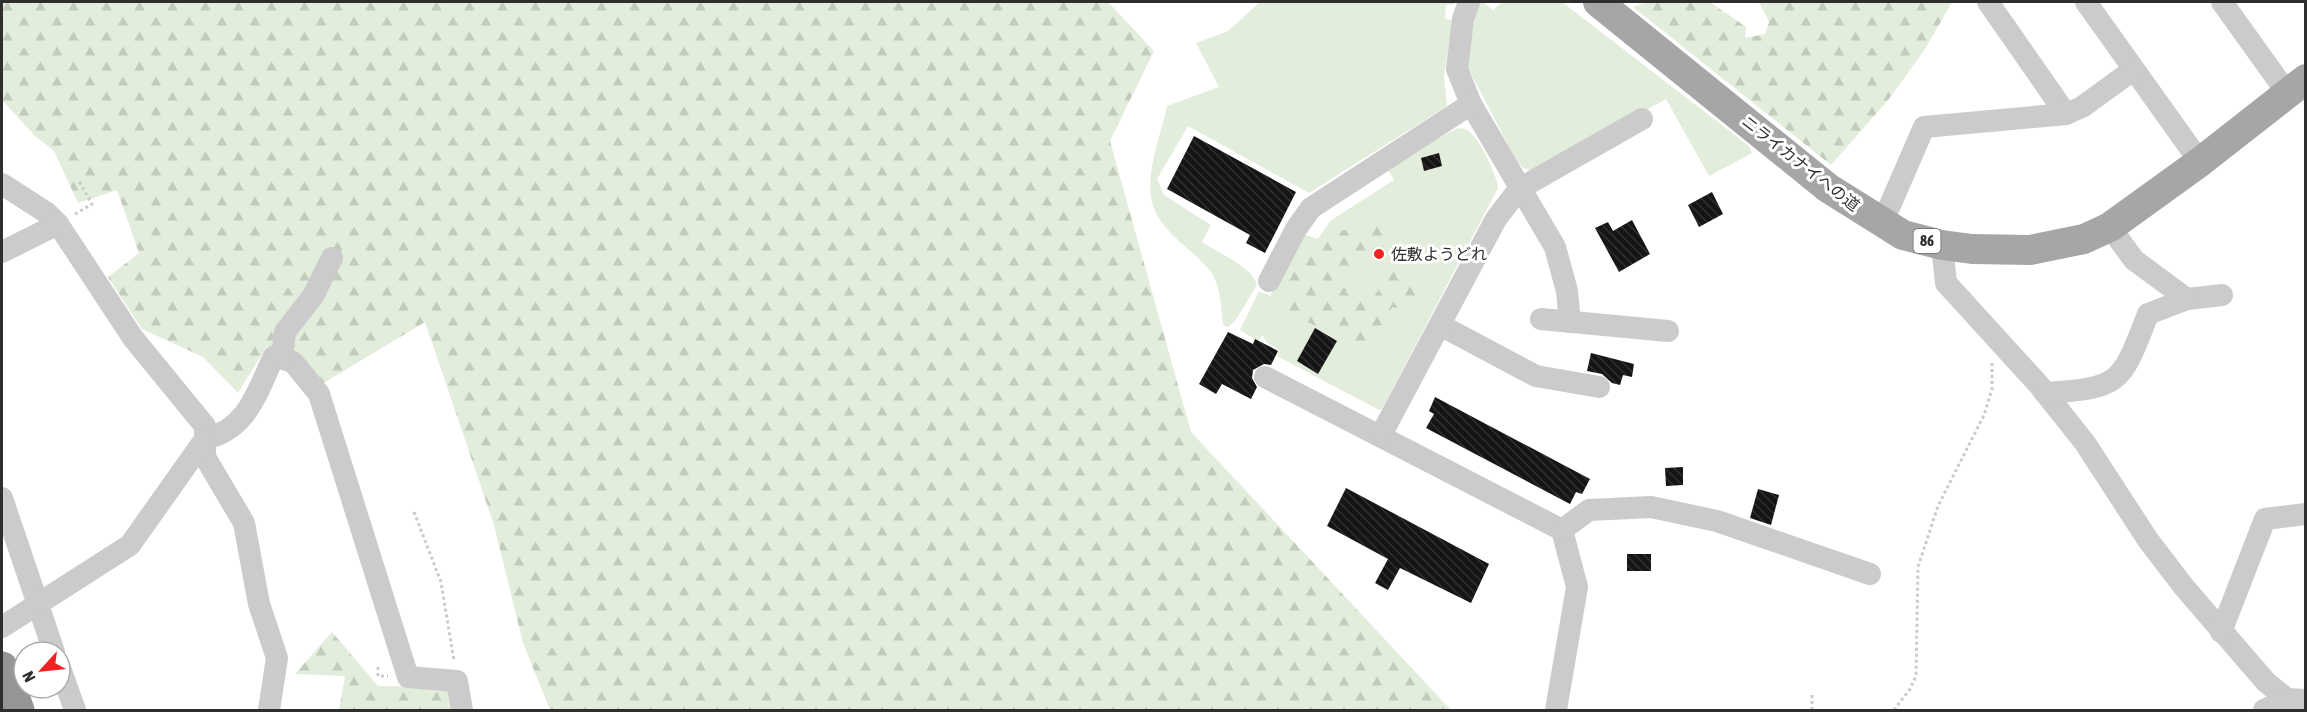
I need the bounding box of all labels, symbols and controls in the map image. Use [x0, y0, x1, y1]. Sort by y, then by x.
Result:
street label: ニライカナイへの道 [1739, 112, 1863, 214]
road number: 86 [1914, 229, 1940, 253]
place label: 佐敷ようどれ [1391, 245, 1487, 263]
marker: 佐敷ようどれ [1372, 247, 1386, 261]
north arrow [12, 640, 72, 700]
text: N [18, 669, 39, 685]

